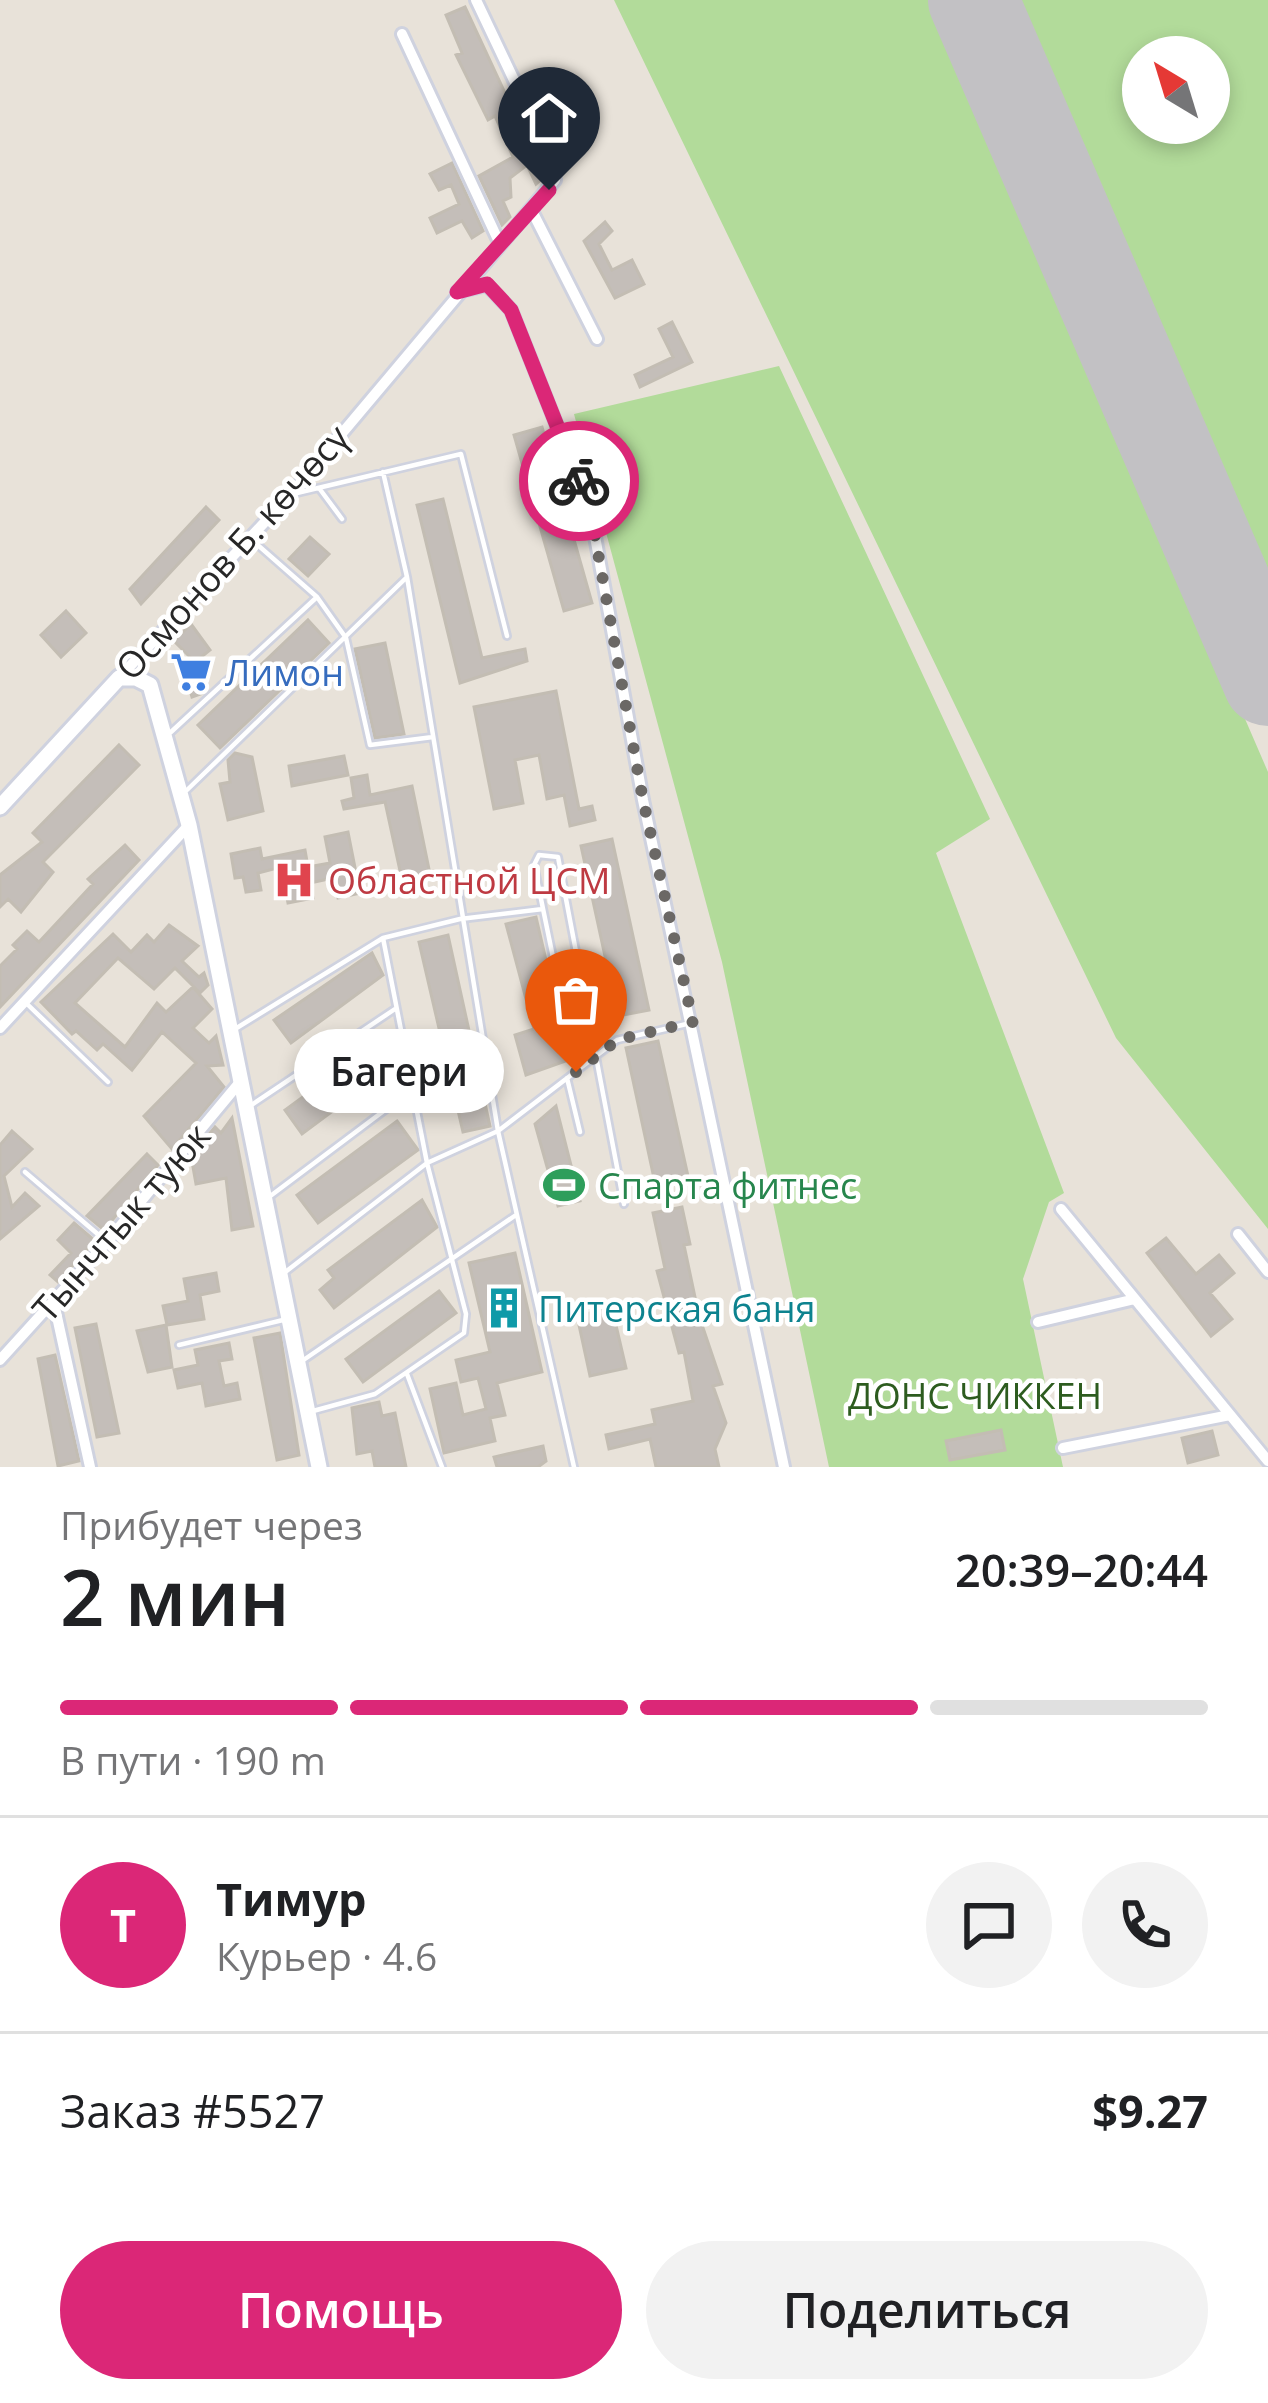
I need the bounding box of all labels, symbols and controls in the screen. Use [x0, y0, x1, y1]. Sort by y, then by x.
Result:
north arrow [1122, 36, 1230, 144]
map controls [1122, 36, 1230, 144]
pin [498, 67, 600, 190]
icon: home [516, 85, 582, 151]
street label: Осмонов Б. көчөсү [104, 414, 360, 690]
courier [519, 421, 639, 541]
icon: bike [546, 448, 612, 514]
place label: Лимон [225, 648, 344, 697]
supermarket icon: Лимон [168, 649, 214, 695]
place label: Областной ЦСМ [328, 856, 610, 905]
hospital icon: Областной ЦСМ [271, 857, 317, 903]
pin [525, 949, 627, 1072]
icon: bag [543, 967, 609, 1033]
callout: Багери [294, 1030, 504, 1114]
text: Багери [330, 1044, 468, 1097]
street label: Тынчтык туюк [21, 1112, 221, 1332]
place label: Спарта фитнес [598, 1161, 857, 1210]
sports icon: Спарта фитнес [541, 1162, 587, 1208]
place label: Питерская баня [538, 1284, 816, 1333]
building icon: Питерская баня [481, 1285, 527, 1331]
park label: ДОНС ЧИККЕН [848, 1371, 1102, 1420]
text: Прибудет через [60, 1498, 363, 1551]
text: 20:39–20:44 [955, 1539, 1208, 1600]
text: 2 мин [60, 1543, 290, 1649]
text: В пути · 190 m [60, 1733, 326, 1786]
button: chat [926, 1862, 1052, 1988]
button: phone [1082, 1862, 1208, 1988]
text: Тимур [216, 1868, 367, 1929]
text: Т [110, 1894, 136, 1955]
text: Курьер · 4.6 [216, 1929, 437, 1982]
text: Заказ #5527 [60, 2080, 325, 2141]
text: $9.27 [1092, 2080, 1208, 2141]
button: Помощь [60, 2241, 622, 2379]
button: Поделиться [646, 2241, 1208, 2379]

